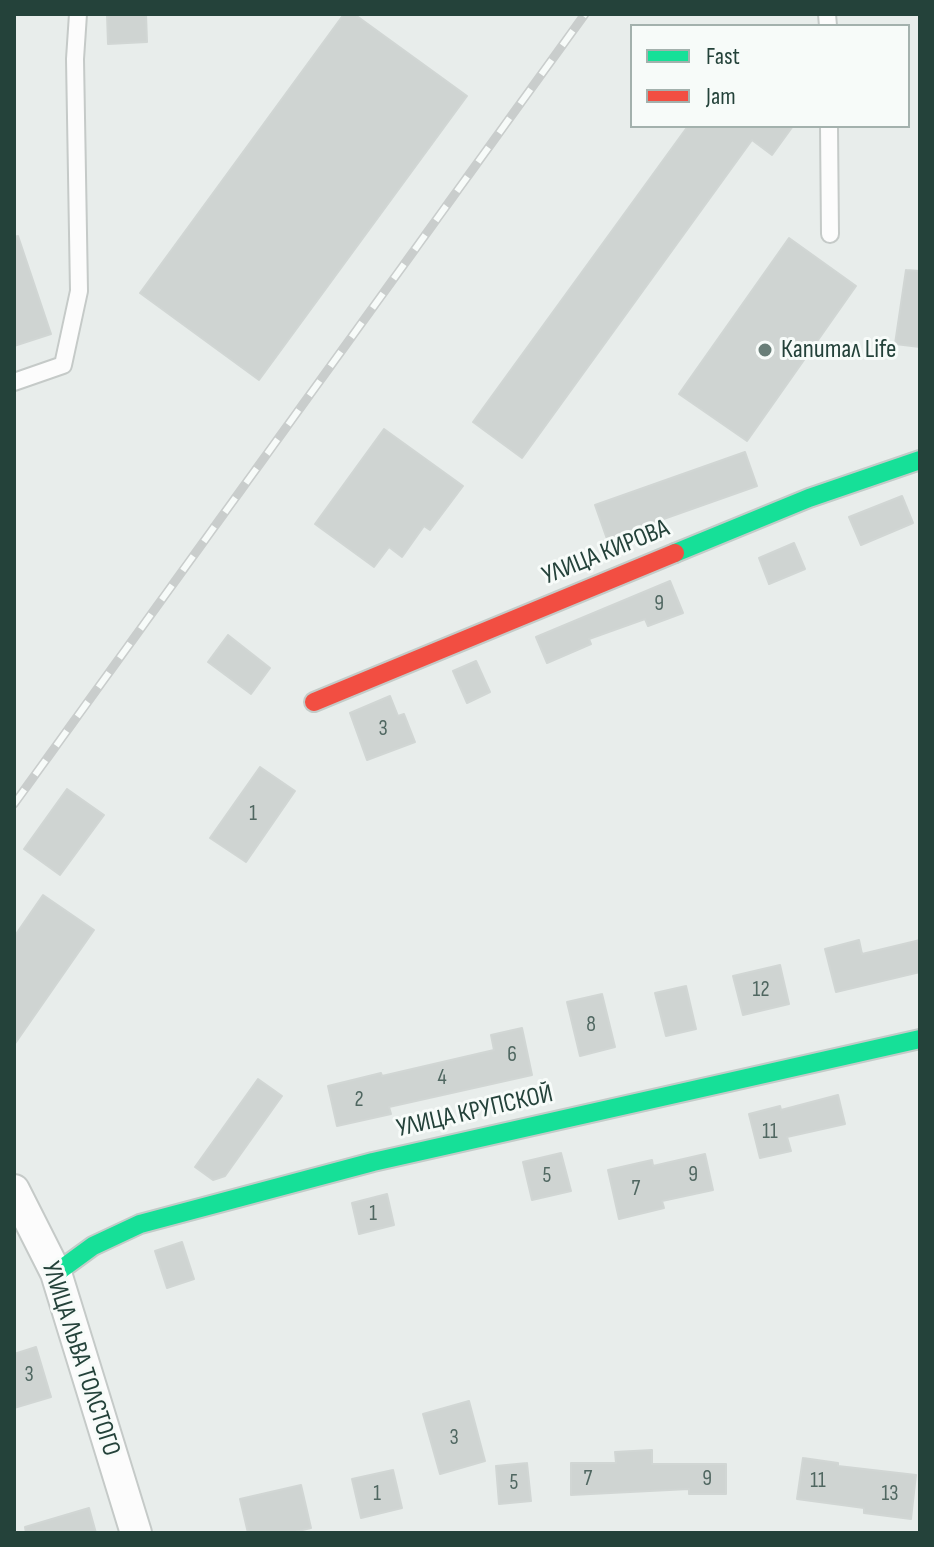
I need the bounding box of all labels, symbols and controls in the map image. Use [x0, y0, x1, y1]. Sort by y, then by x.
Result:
legend [630, 24, 910, 128]
text: Fast [706, 42, 740, 71]
text: Jam [706, 82, 736, 111]
place label: Капитал Life [781, 334, 897, 366]
marker: Капитал Life [756, 341, 774, 359]
street label: УЛИЦА КИРОВА [538, 513, 674, 593]
house number: 9 [654, 591, 664, 617]
house number: 3 [378, 716, 388, 742]
house number: 1 [249, 801, 257, 827]
house number: 12 [752, 977, 770, 1003]
house number: 8 [586, 1012, 596, 1038]
house number: 6 [507, 1042, 517, 1068]
house number: 4 [437, 1065, 447, 1091]
street label: УЛИЦА КРУПСКОЙ [394, 1079, 556, 1145]
house number: 2 [354, 1087, 364, 1113]
house number: 11 [762, 1119, 778, 1145]
house number: 9 [688, 1162, 698, 1188]
house number: 5 [543, 1163, 551, 1189]
house number: 7 [632, 1176, 640, 1202]
house number: 1 [369, 1201, 377, 1227]
street label: УЛИЦА ЛЬВА ТОЛСТОГО [34, 1258, 126, 1460]
house number: 3 [24, 1362, 34, 1388]
house number: 3 [449, 1425, 459, 1451]
house number: 7 [584, 1466, 592, 1492]
house number: 9 [702, 1466, 712, 1492]
house number: 11 [810, 1468, 826, 1494]
house number: 5 [510, 1470, 518, 1496]
house number: 1 [373, 1481, 381, 1507]
house number: 13 [882, 1481, 898, 1507]

